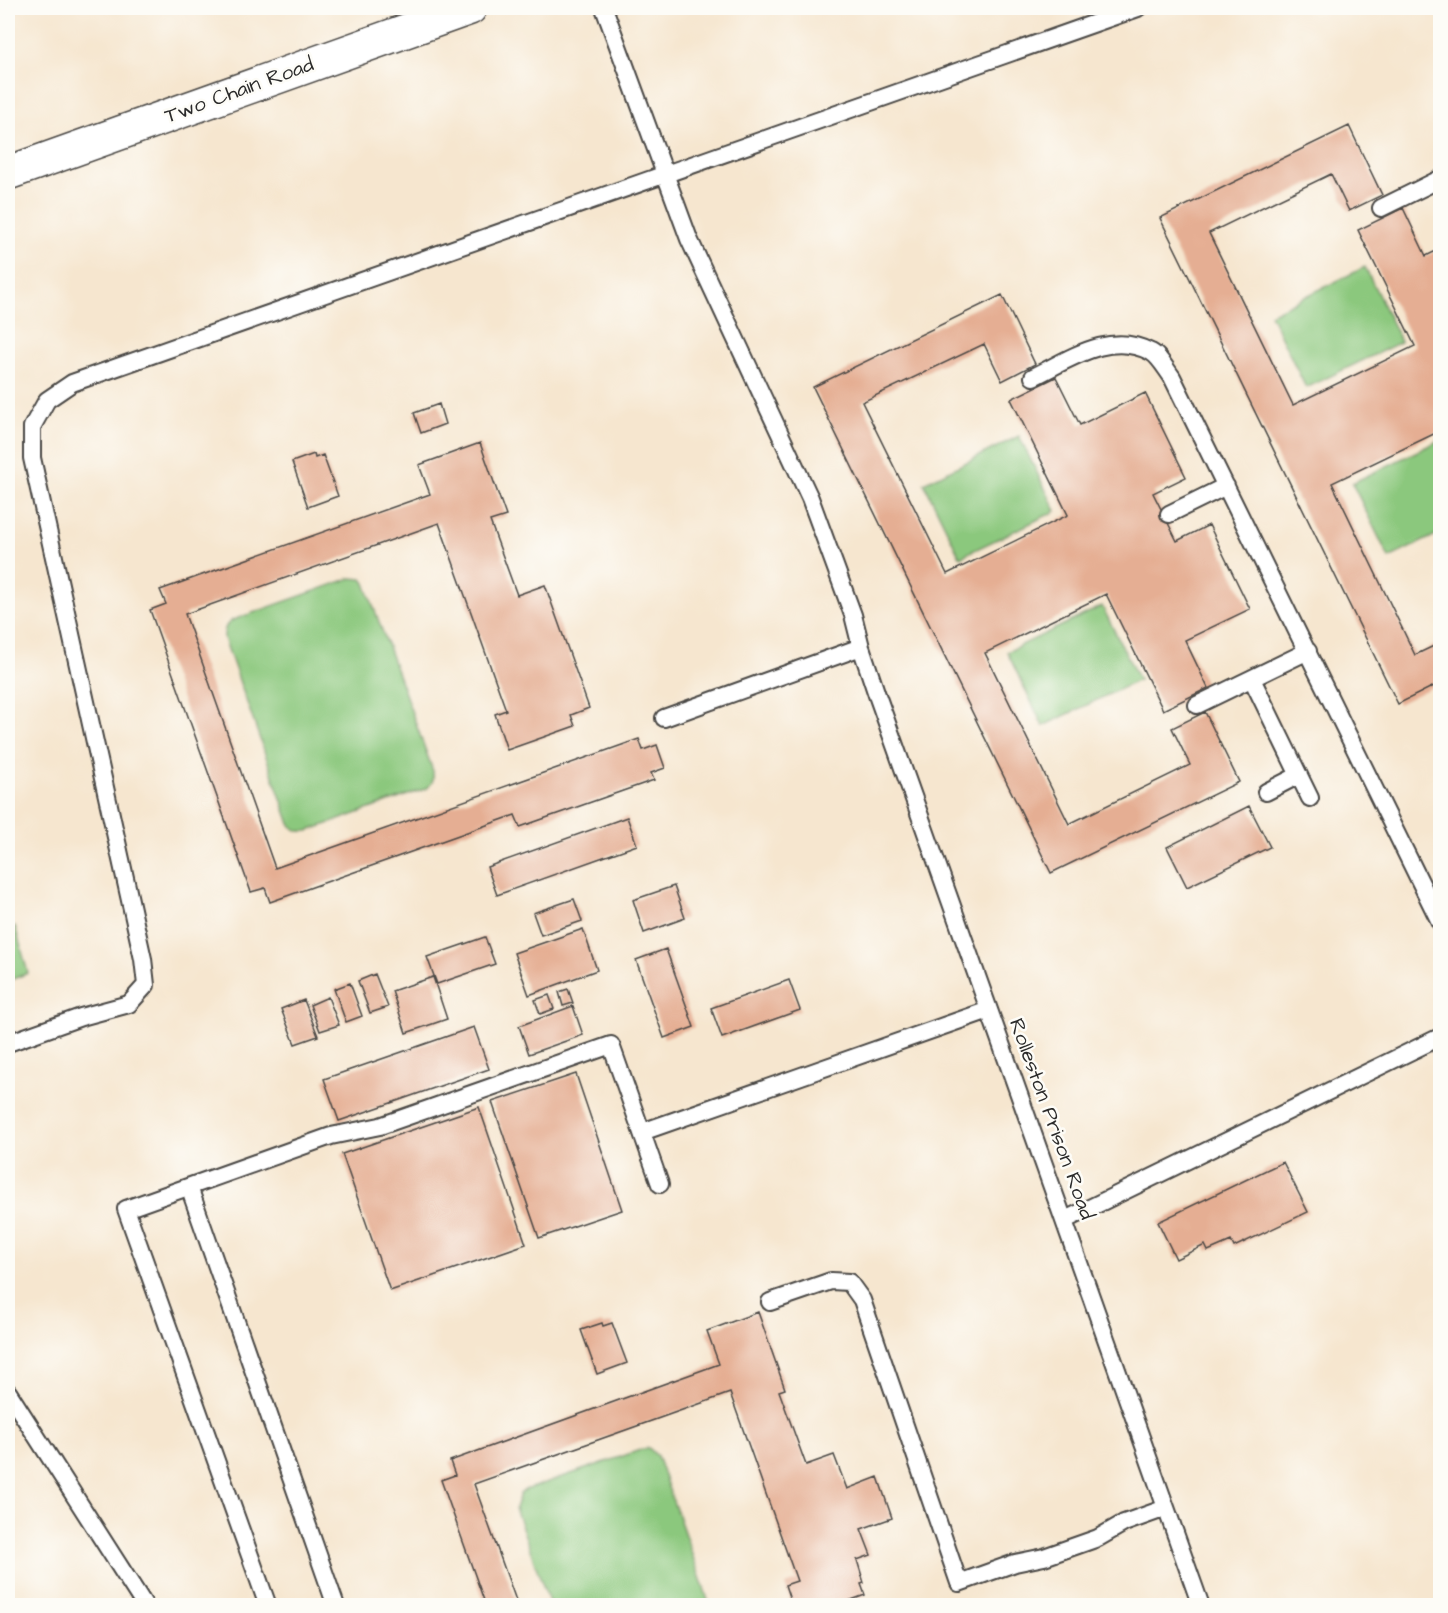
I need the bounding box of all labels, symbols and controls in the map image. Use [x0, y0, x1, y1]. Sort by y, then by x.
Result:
street label: Two Chain Road [160, 50, 318, 130]
street label: Rolleston Prison Road [1002, 1014, 1102, 1224]

